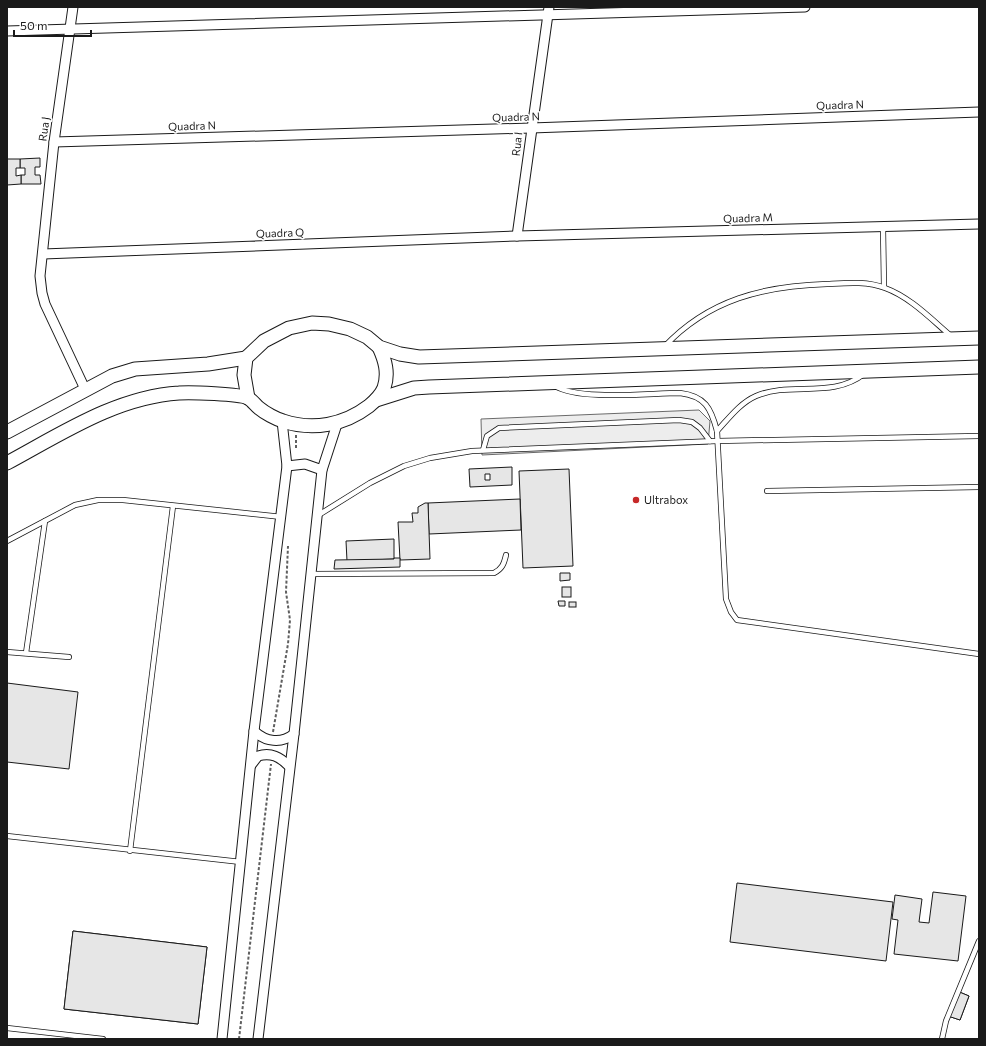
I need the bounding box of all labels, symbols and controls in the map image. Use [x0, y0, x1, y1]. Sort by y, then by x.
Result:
scale bar [14, 12, 91, 38]
text: 50 m [20, 18, 48, 32]
street label: Quadra N [816, 97, 864, 112]
street label: Quadra N [492, 109, 540, 124]
street label: Rua J [35, 116, 53, 142]
street label: Quadra N [168, 118, 216, 133]
street label: Rua I [509, 131, 524, 157]
street label: Quadra M [723, 210, 773, 225]
street label: Quadra Q [256, 225, 304, 240]
place label: Ultrabox [644, 493, 688, 506]
marker: Ultrabox [631, 495, 641, 505]

